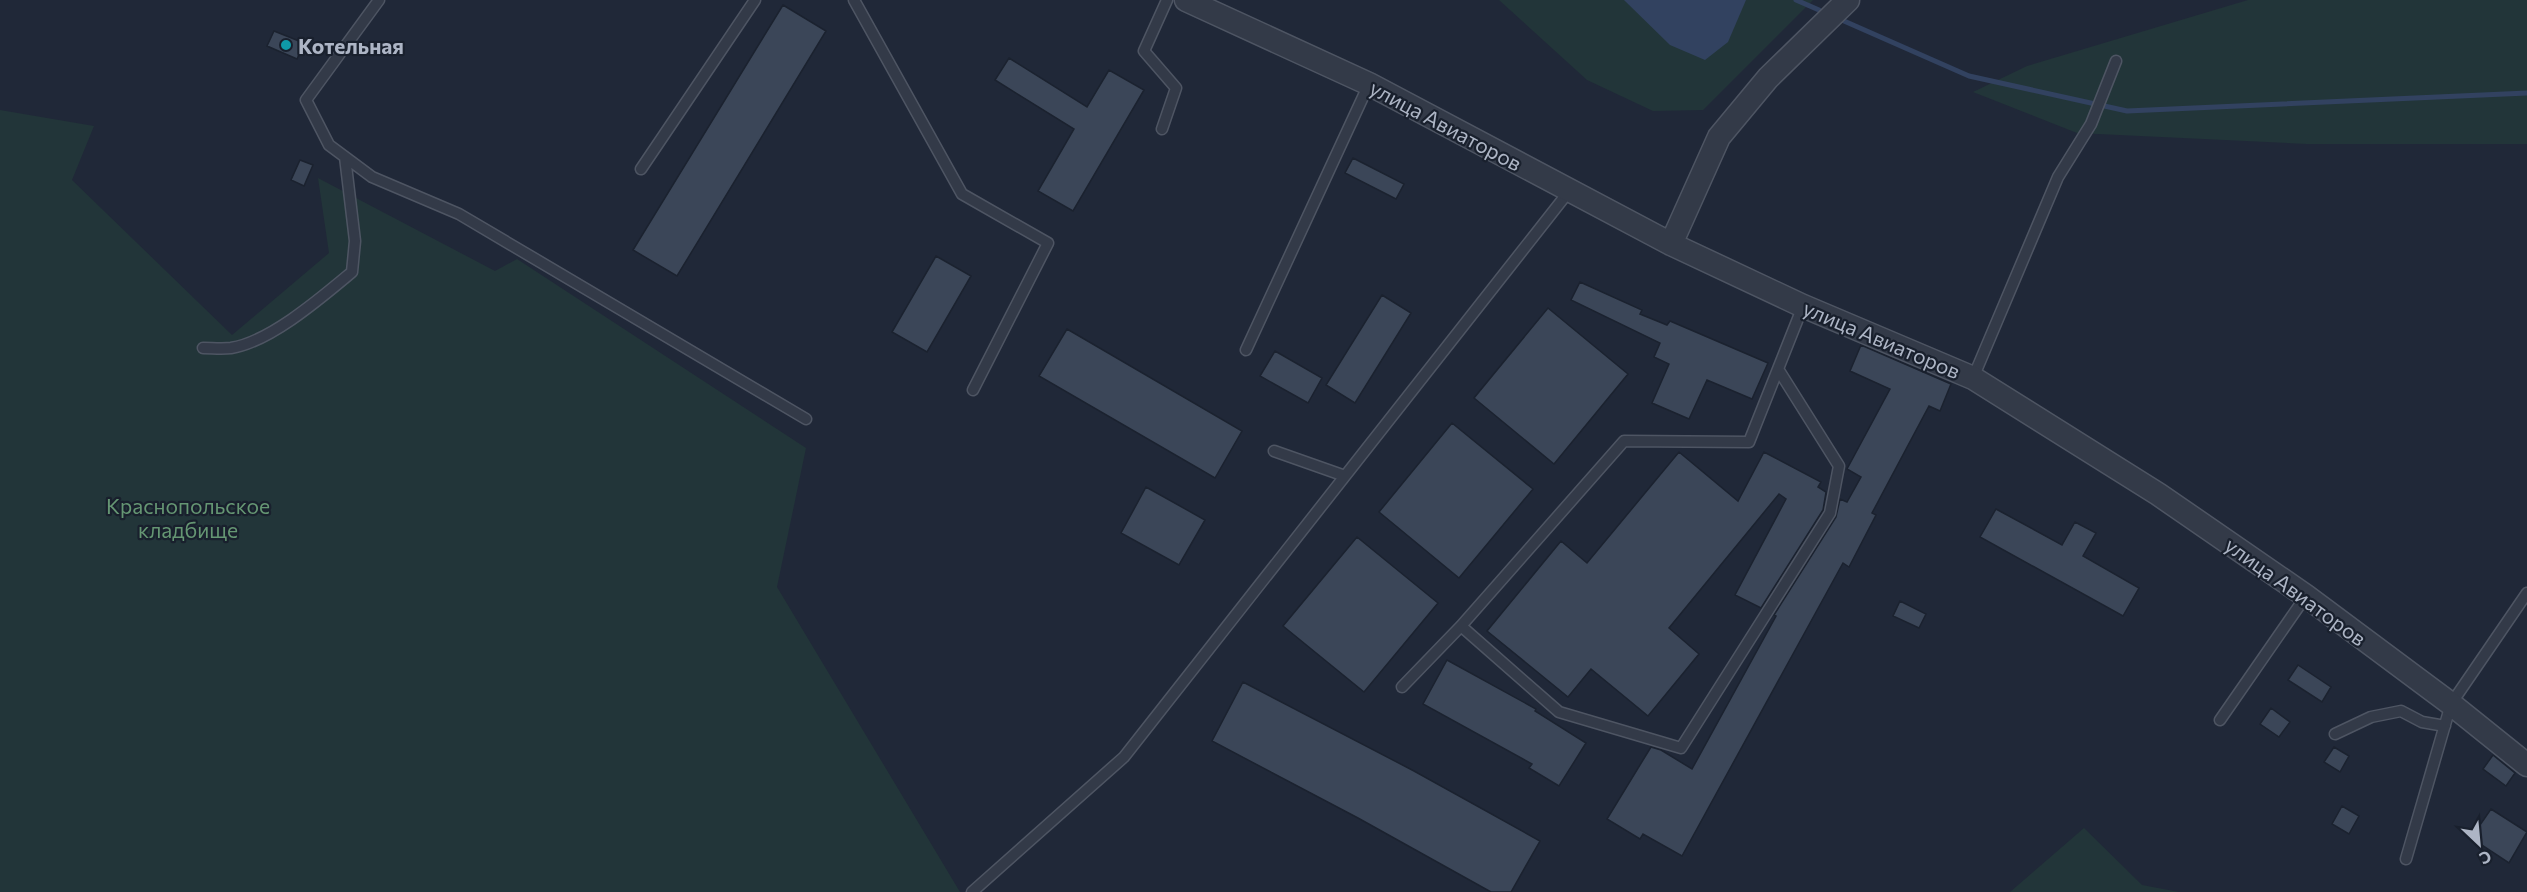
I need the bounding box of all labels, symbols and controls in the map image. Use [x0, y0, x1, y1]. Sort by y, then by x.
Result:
place label: Котельная [298, 33, 404, 58]
marker: Котельная [279, 38, 293, 52]
street label: улица Авиаторов [1366, 74, 1526, 176]
street label: улица Авиаторов [1800, 295, 1964, 383]
park label: Краснопольское кладбище [106, 493, 270, 542]
street label: улица Авиаторов [2221, 531, 2371, 651]
north arrow [2449, 814, 2509, 874]
text: С [2477, 847, 2495, 869]

